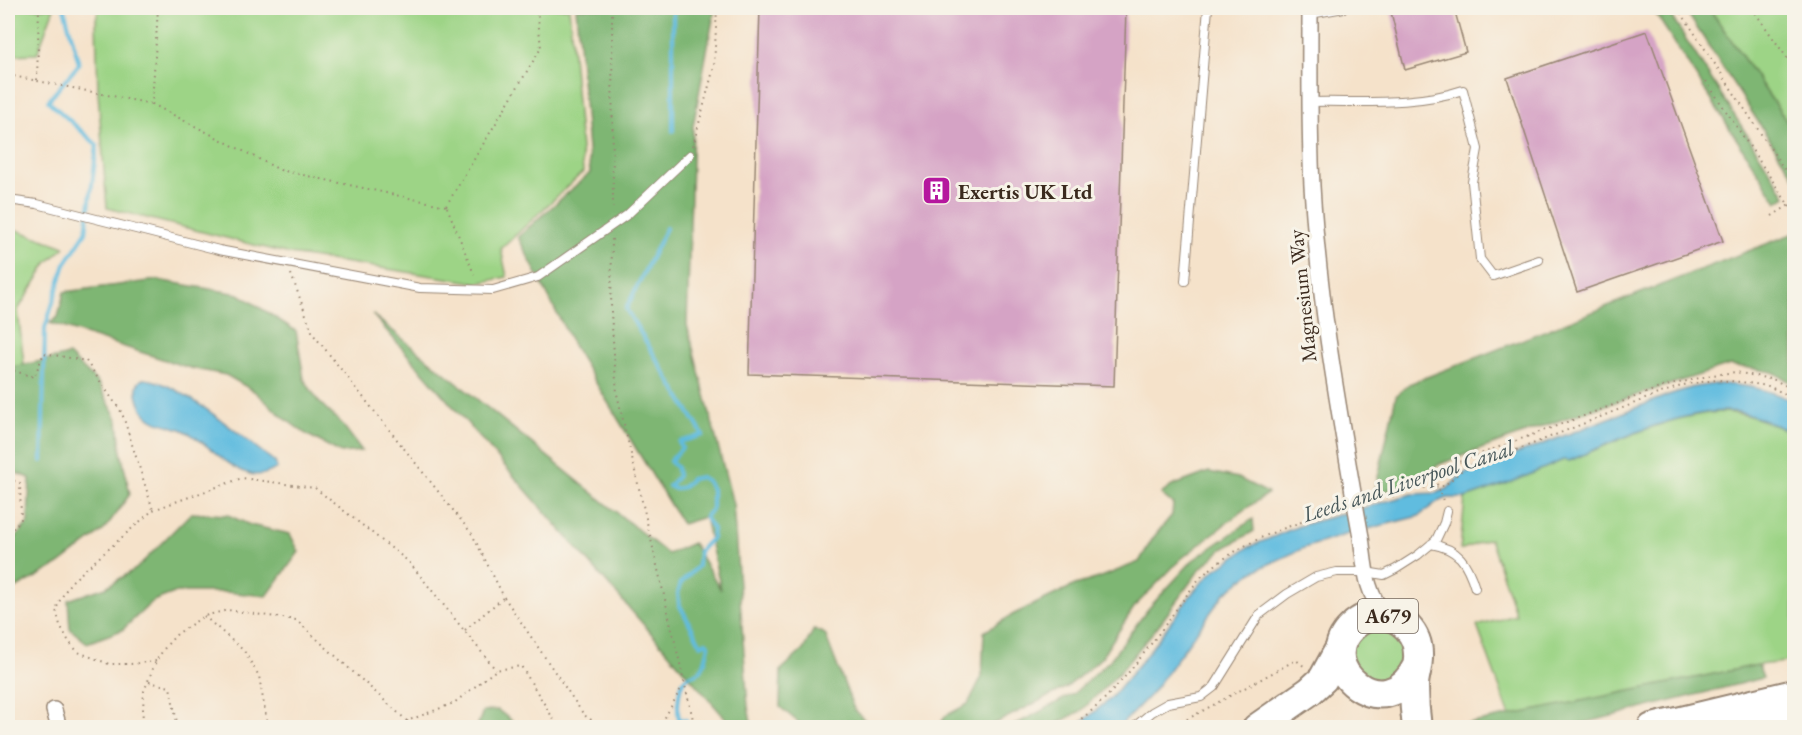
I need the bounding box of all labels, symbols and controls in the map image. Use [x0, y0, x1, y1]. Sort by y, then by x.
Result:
building icon: Exertis UK Ltd [921, 175, 953, 207]
place label: Exertis UK Ltd [958, 178, 1093, 205]
street label: Magnesium Way [1282, 227, 1322, 364]
water label: Leeds and Liverpool Canal [1298, 433, 1518, 529]
road number: A679 [1358, 599, 1418, 633]

